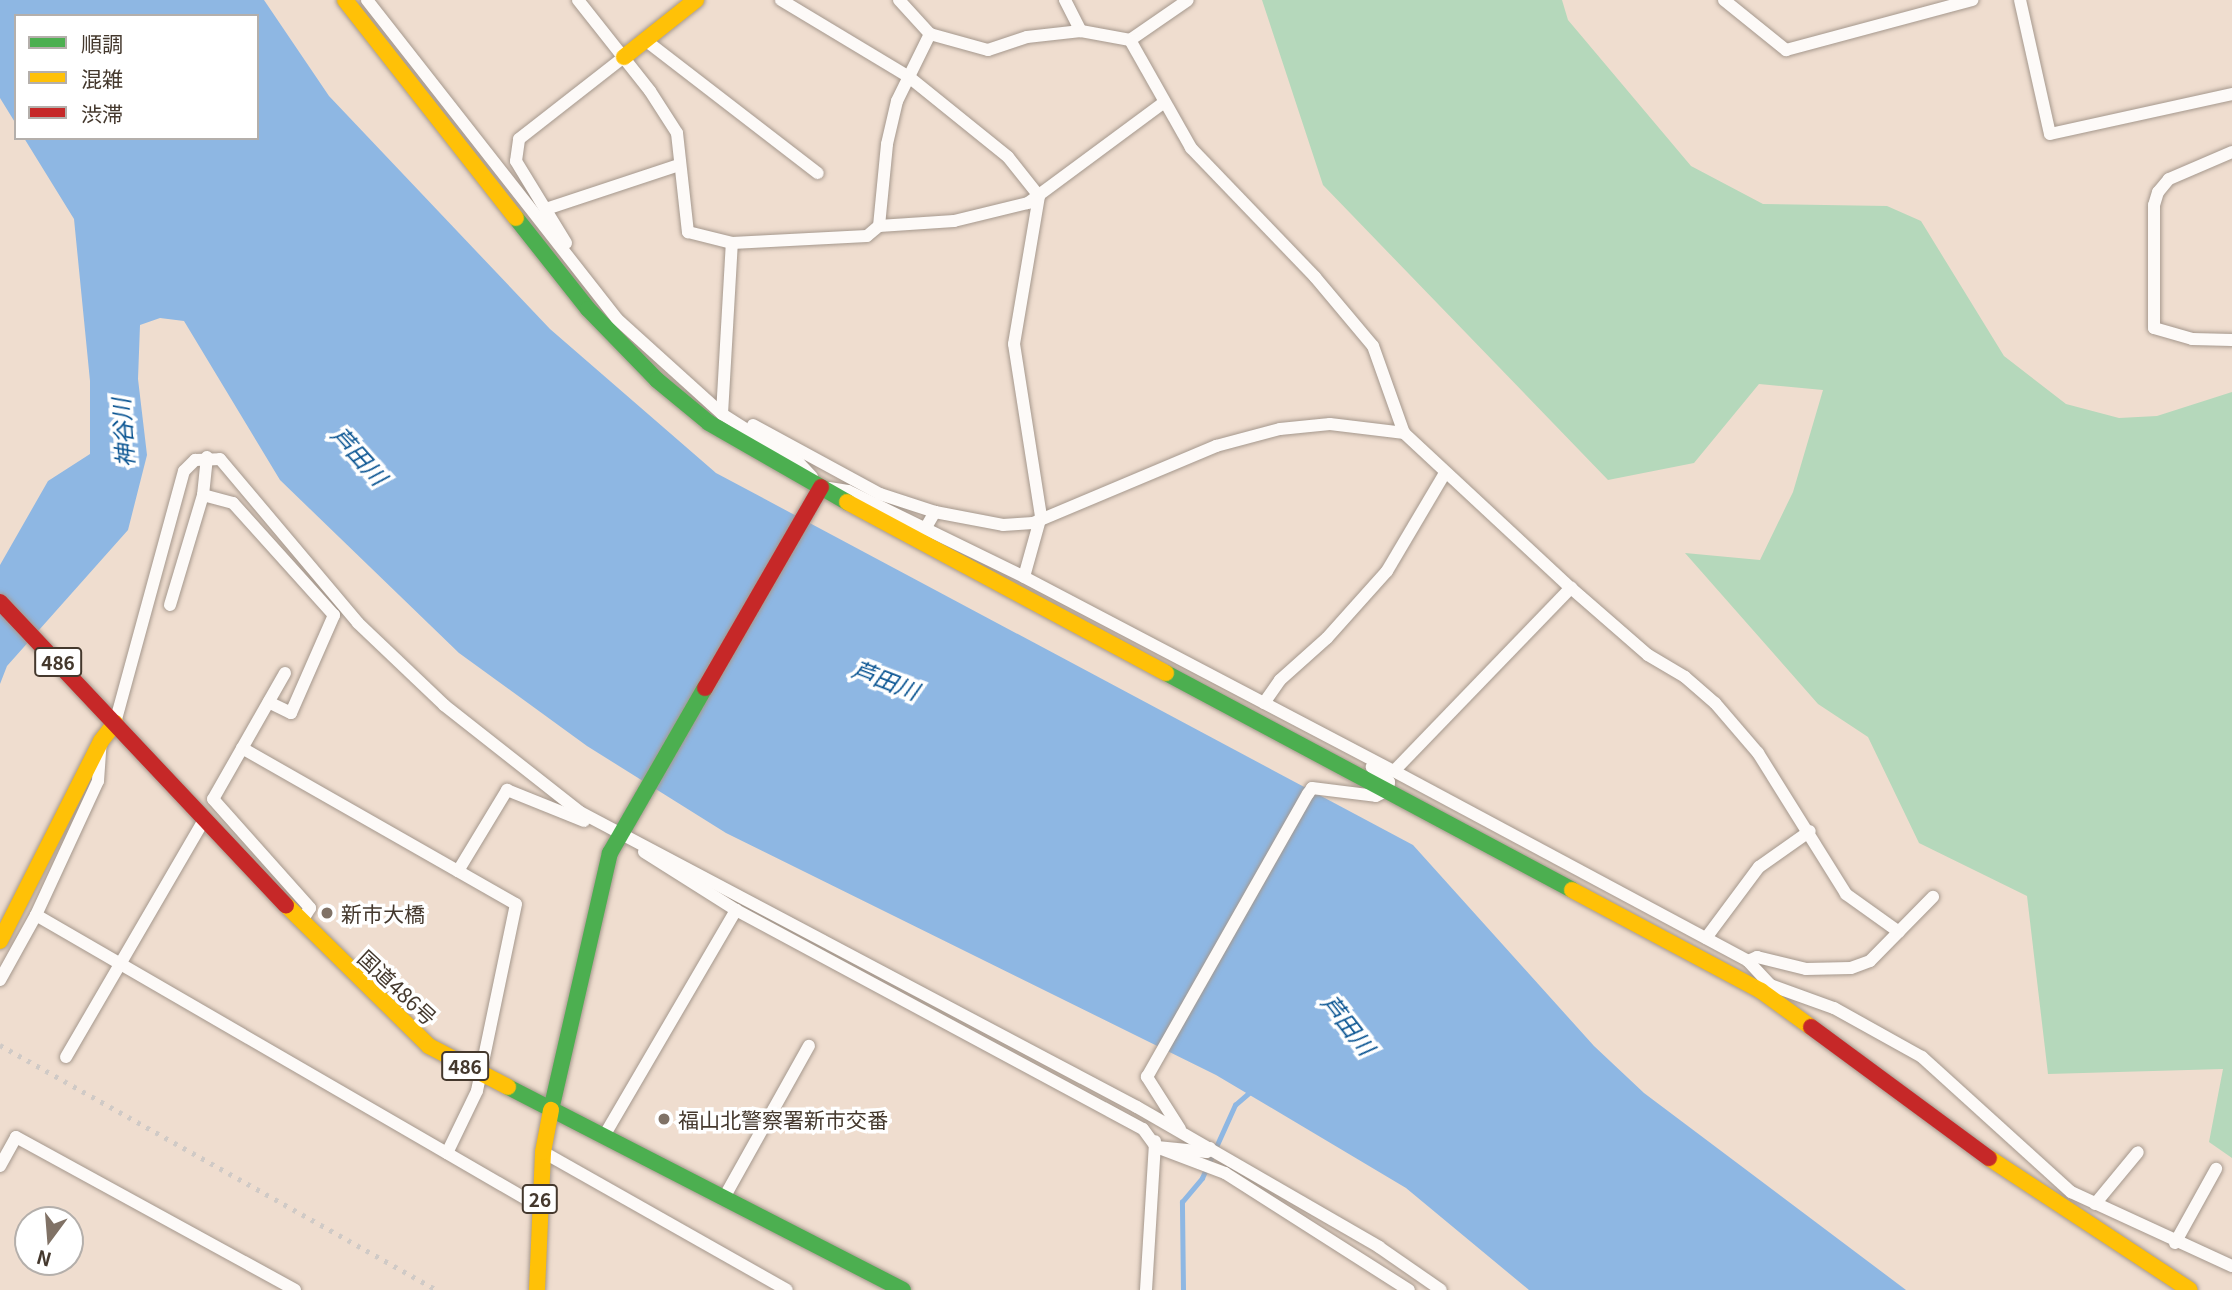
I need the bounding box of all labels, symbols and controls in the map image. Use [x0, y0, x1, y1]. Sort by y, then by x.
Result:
legend [14, 14, 259, 140]
text: 順調 [81, 28, 123, 58]
text: 混雑 [81, 63, 123, 93]
text: 渋滞 [81, 98, 123, 128]
water label: 神谷川 [106, 398, 138, 468]
water label: 芦田川 [327, 420, 393, 490]
road number: 486 [34, 646, 82, 678]
water label: 芦田川 [849, 654, 923, 704]
place label: 新市大橋 [341, 900, 425, 926]
marker: 新市大橋 [319, 905, 335, 921]
street label: 国道486号 [354, 944, 442, 1030]
water label: 芦田川 [1317, 988, 1381, 1060]
road number: 486 [440, 1050, 490, 1082]
place label: 福山北警察署新市交番 [678, 1106, 888, 1132]
marker: 福山北警察署新市交番 [656, 1111, 672, 1127]
road number: 26 [521, 1184, 559, 1214]
north arrow [14, 1206, 84, 1276]
text: N [33, 1245, 54, 1275]

